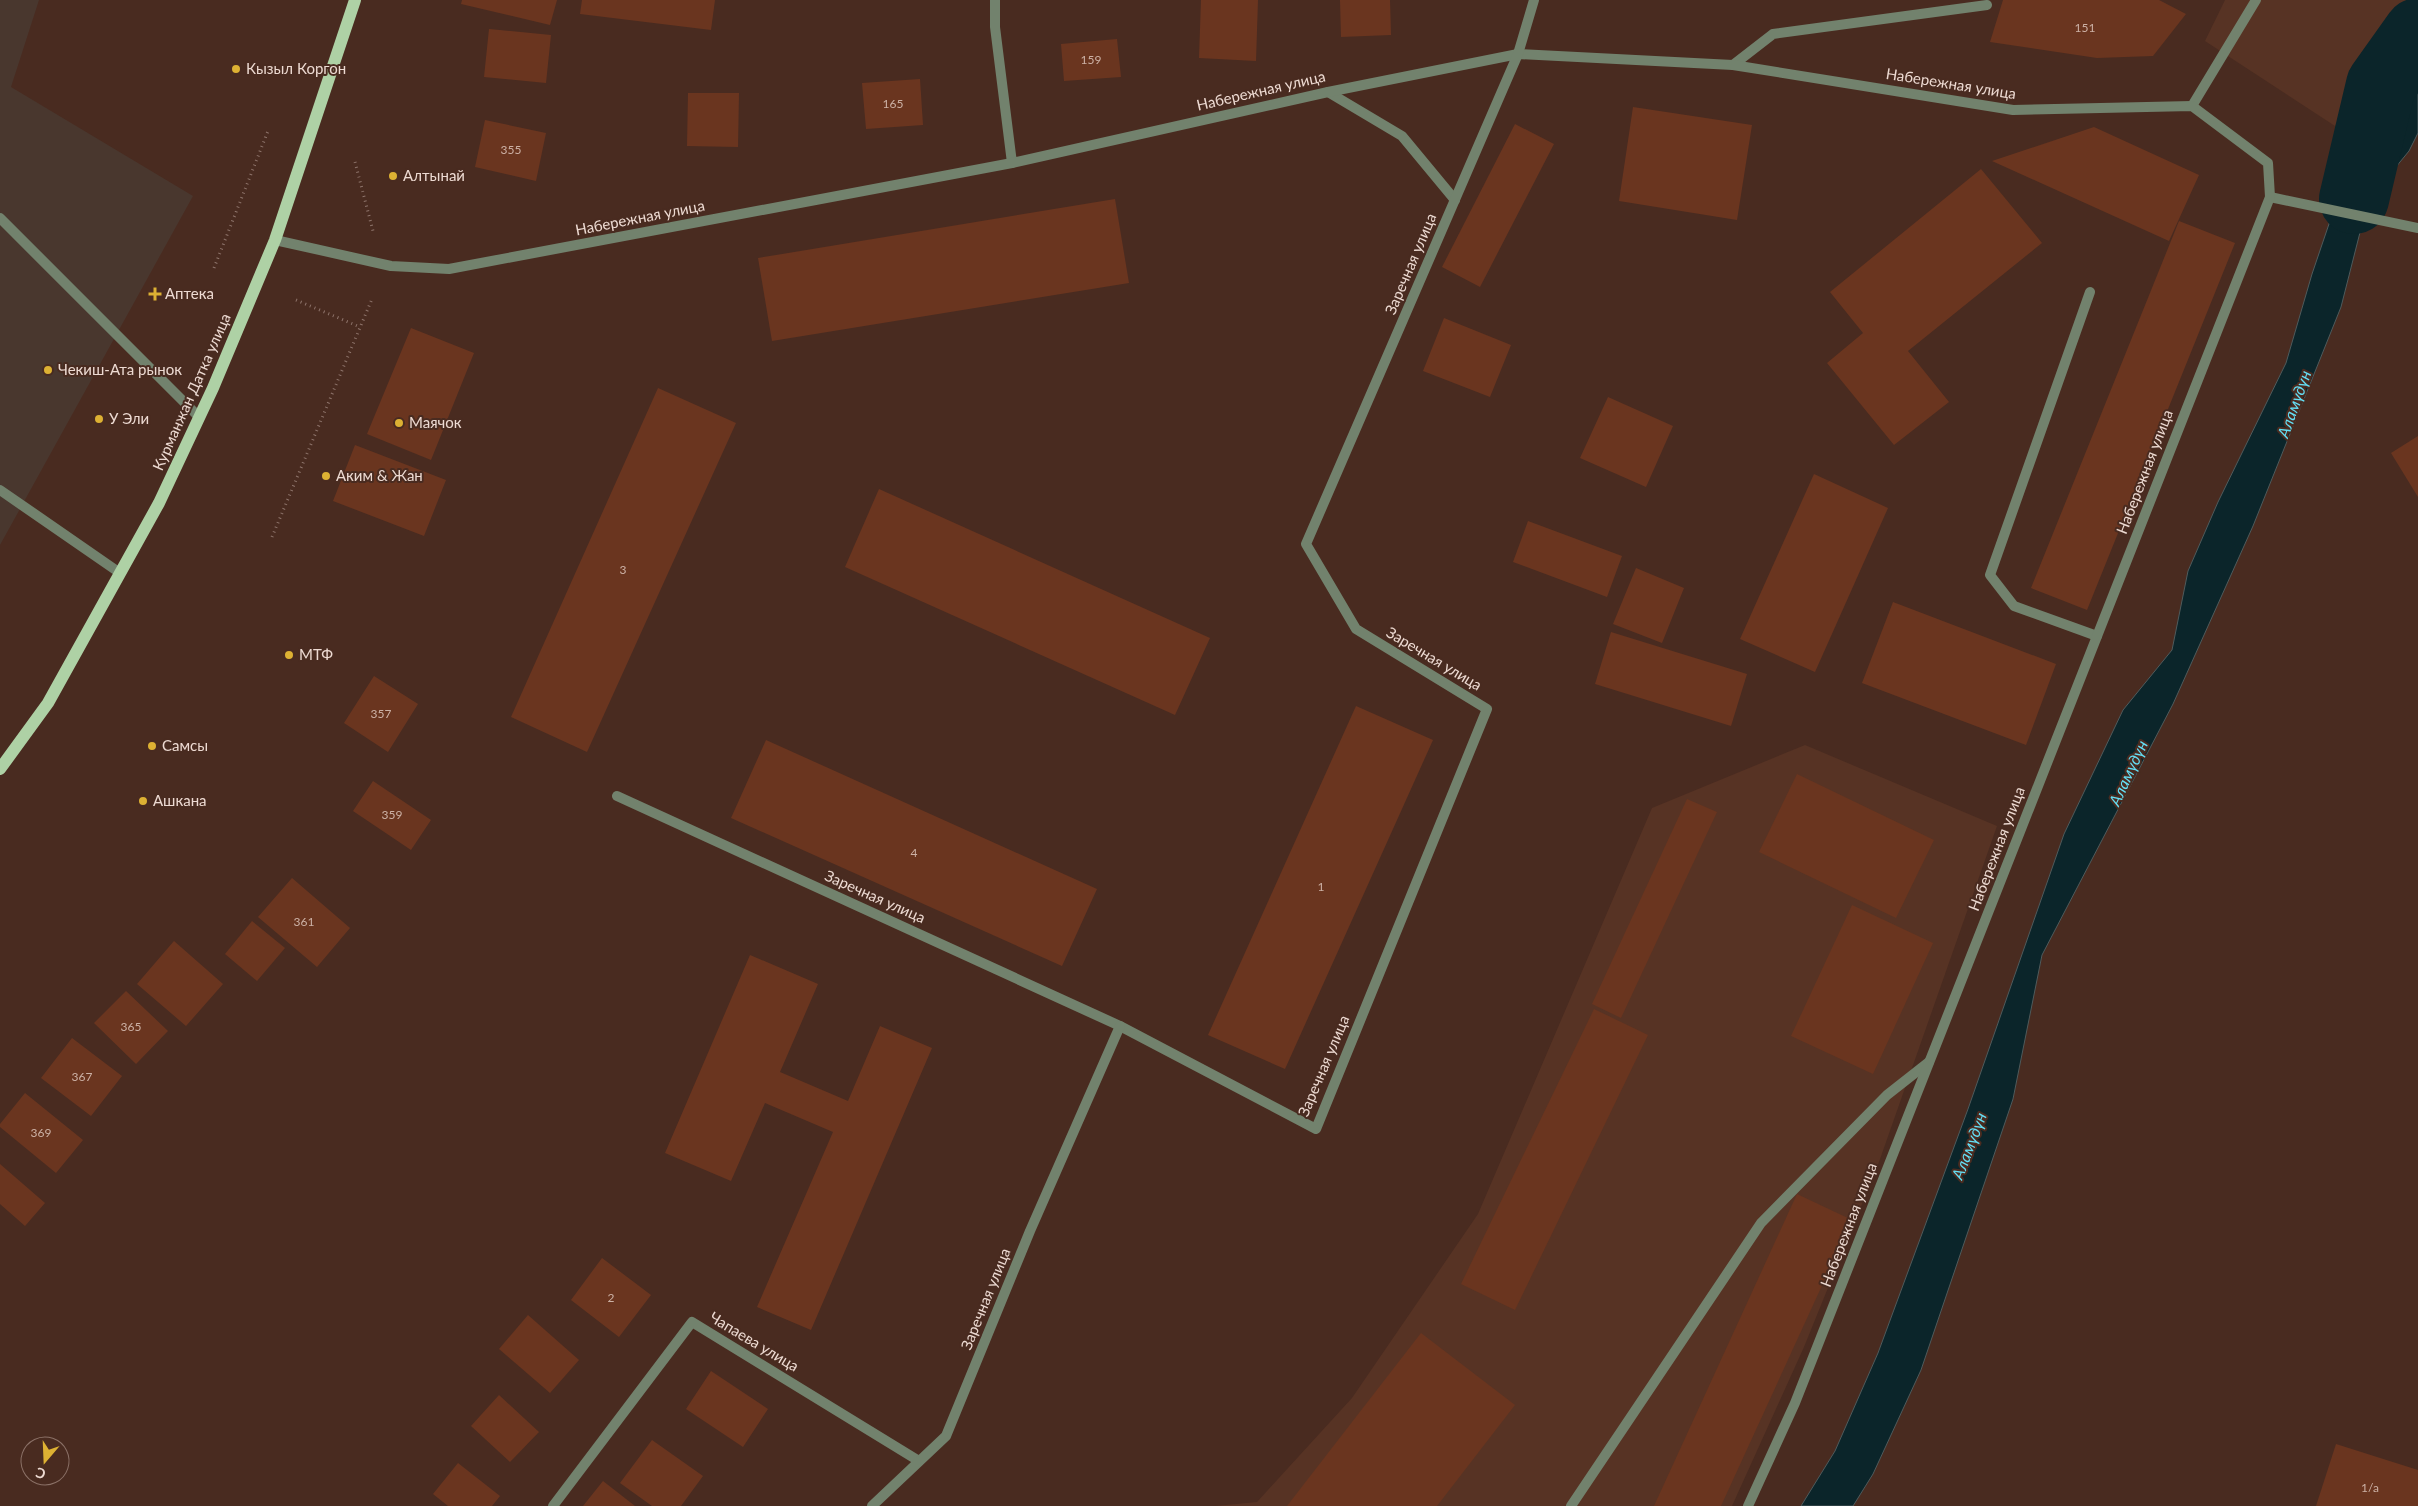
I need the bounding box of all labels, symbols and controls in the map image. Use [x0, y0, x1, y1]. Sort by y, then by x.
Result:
house number: 151 [2075, 20, 2095, 35]
house number: 159 [1081, 52, 1101, 67]
place label: Кызыл Коргон [246, 59, 346, 77]
marker: Кызыл Коргон [230, 63, 242, 75]
street label: Набережная улица [1885, 64, 2018, 102]
street label: Набережная улица [1195, 66, 1327, 114]
house number: 165 [883, 96, 903, 111]
house number: 355 [501, 142, 521, 157]
place label: Алтынай [403, 166, 465, 184]
marker: Алтынай [387, 170, 399, 182]
street label: Набережная улица [574, 196, 706, 238]
street label: Заречная улица [1381, 210, 1439, 317]
place label: Аптека [165, 284, 214, 302]
marker: Аптека [149, 288, 161, 300]
street label: Курманжан Датка улица [148, 310, 234, 473]
place label: Чекиш-Ата рынок [58, 360, 182, 378]
marker: Чекиш-Ата рынок [42, 364, 54, 376]
water label: Аламүдүн [2272, 368, 2314, 441]
street label: Набережная улица [2112, 407, 2176, 536]
place label: У Эли [109, 409, 149, 427]
marker: У Эли [93, 413, 105, 425]
place label: Маячок [409, 413, 462, 431]
marker: Маячок [393, 417, 405, 429]
place label: Аким & Жан [336, 466, 423, 484]
marker: Аким & Жан [320, 470, 332, 482]
house number: 3 [620, 562, 627, 577]
street label: Заречная улица [1384, 623, 1485, 694]
place label: МТФ [299, 645, 333, 663]
marker: МТФ [283, 649, 295, 661]
house number: 357 [371, 706, 391, 721]
place label: Самсы [162, 736, 208, 754]
water label: Аламүдүн [2104, 737, 2151, 809]
marker: Самсы [146, 740, 158, 752]
street label: Набережная улица [1964, 784, 2028, 913]
place label: Ашкана [153, 791, 207, 809]
marker: Ашкана [137, 795, 149, 807]
house number: 359 [382, 807, 402, 822]
house number: 4 [911, 845, 918, 860]
street label: Заречная улица [822, 866, 928, 926]
house number: 1 [1318, 879, 1325, 894]
house number: 361 [294, 914, 314, 929]
street label: Заречная улица [1294, 1012, 1352, 1119]
house number: 365 [121, 1019, 141, 1034]
house number: 367 [72, 1069, 92, 1084]
water label: Аламүдүн [1947, 1110, 1990, 1183]
house number: 369 [31, 1125, 51, 1140]
street label: Набережная улица [1816, 1160, 1880, 1289]
street label: Заречная улица [956, 1245, 1014, 1352]
house number: 2 [608, 1290, 615, 1305]
street label: Чапаева улица [707, 1307, 802, 1375]
north arrow [20, 1436, 70, 1486]
text: С [33, 1464, 48, 1483]
house number: 1/а [2361, 1480, 2379, 1495]

